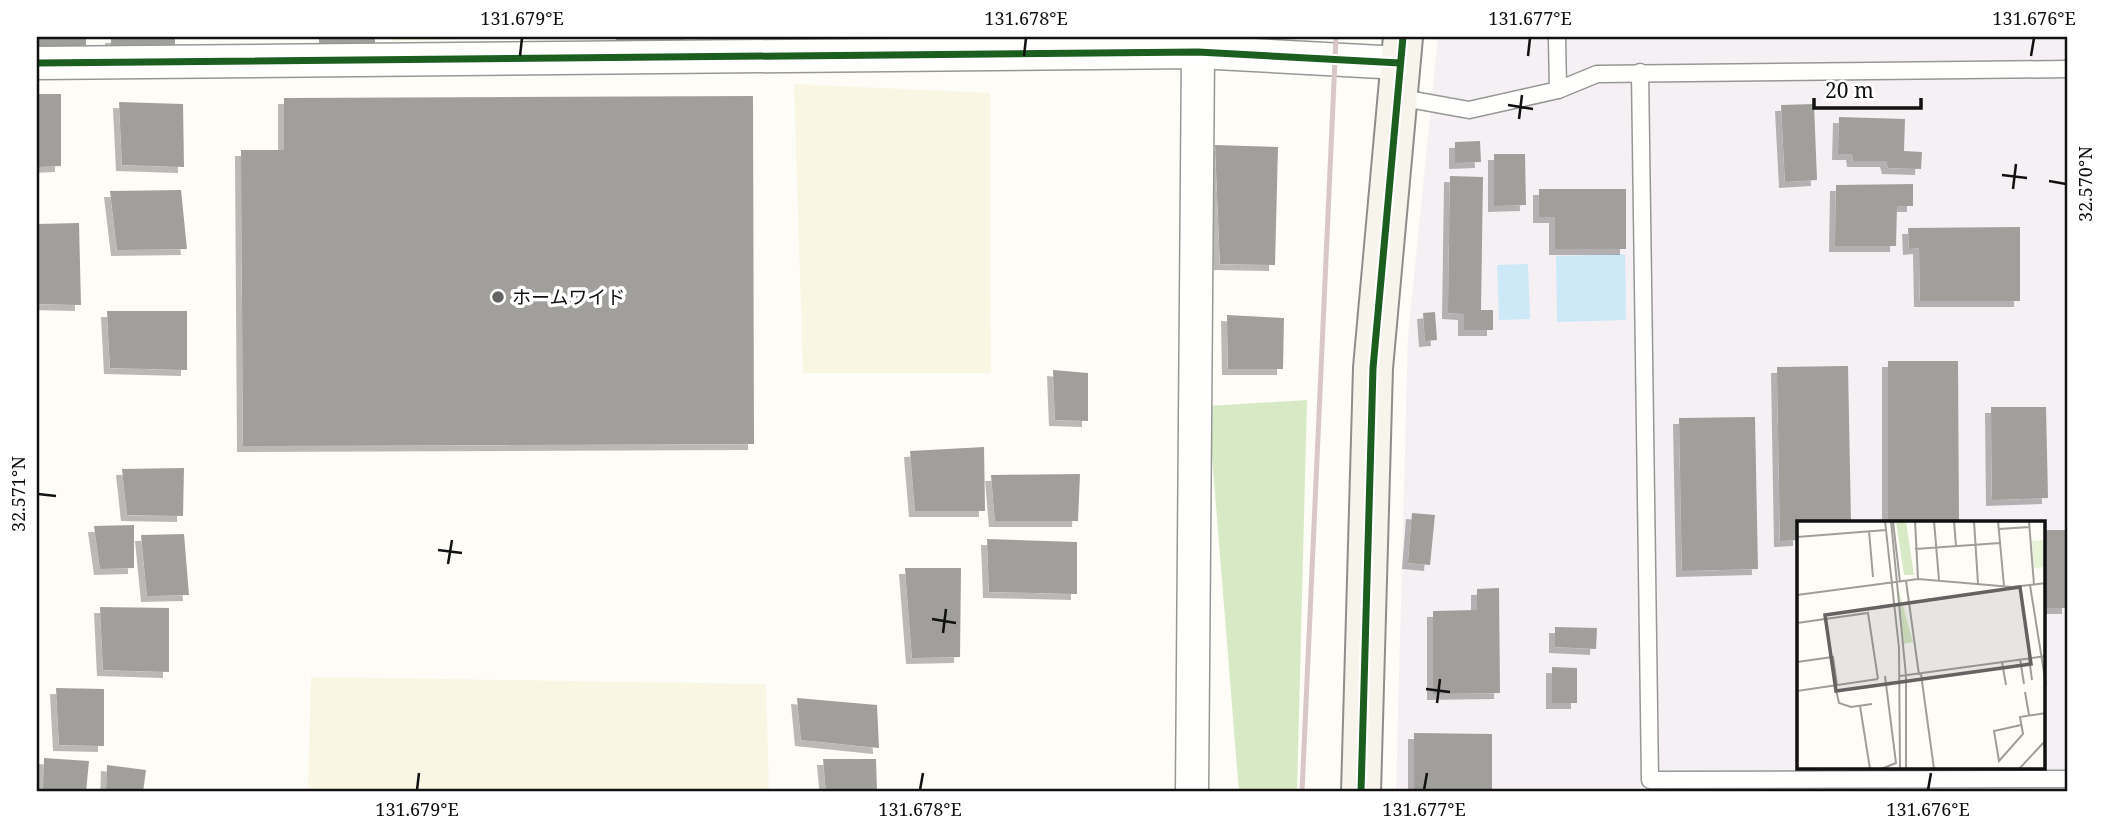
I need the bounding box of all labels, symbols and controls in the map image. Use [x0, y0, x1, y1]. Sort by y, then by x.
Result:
text: 131.679°E [480, 6, 564, 30]
text: 131.678°E [984, 6, 1068, 30]
text: 131.677°E [1488, 6, 1572, 30]
text: 131.676°E [1992, 6, 2076, 30]
scale bar [1814, 66, 1921, 110]
text: 20 m [1825, 76, 1874, 104]
text: 32.570°N [2073, 146, 2097, 222]
place label: ホームワイド [512, 284, 625, 310]
marker: ホームワイド [490, 289, 506, 305]
text: 32.571°N [6, 456, 30, 532]
inset map [1797, 521, 2046, 770]
text: 131.679°E [375, 797, 459, 821]
text: 131.678°E [878, 797, 962, 821]
text: 131.677°E [1382, 797, 1466, 821]
text: 131.676°E [1886, 797, 1970, 821]

